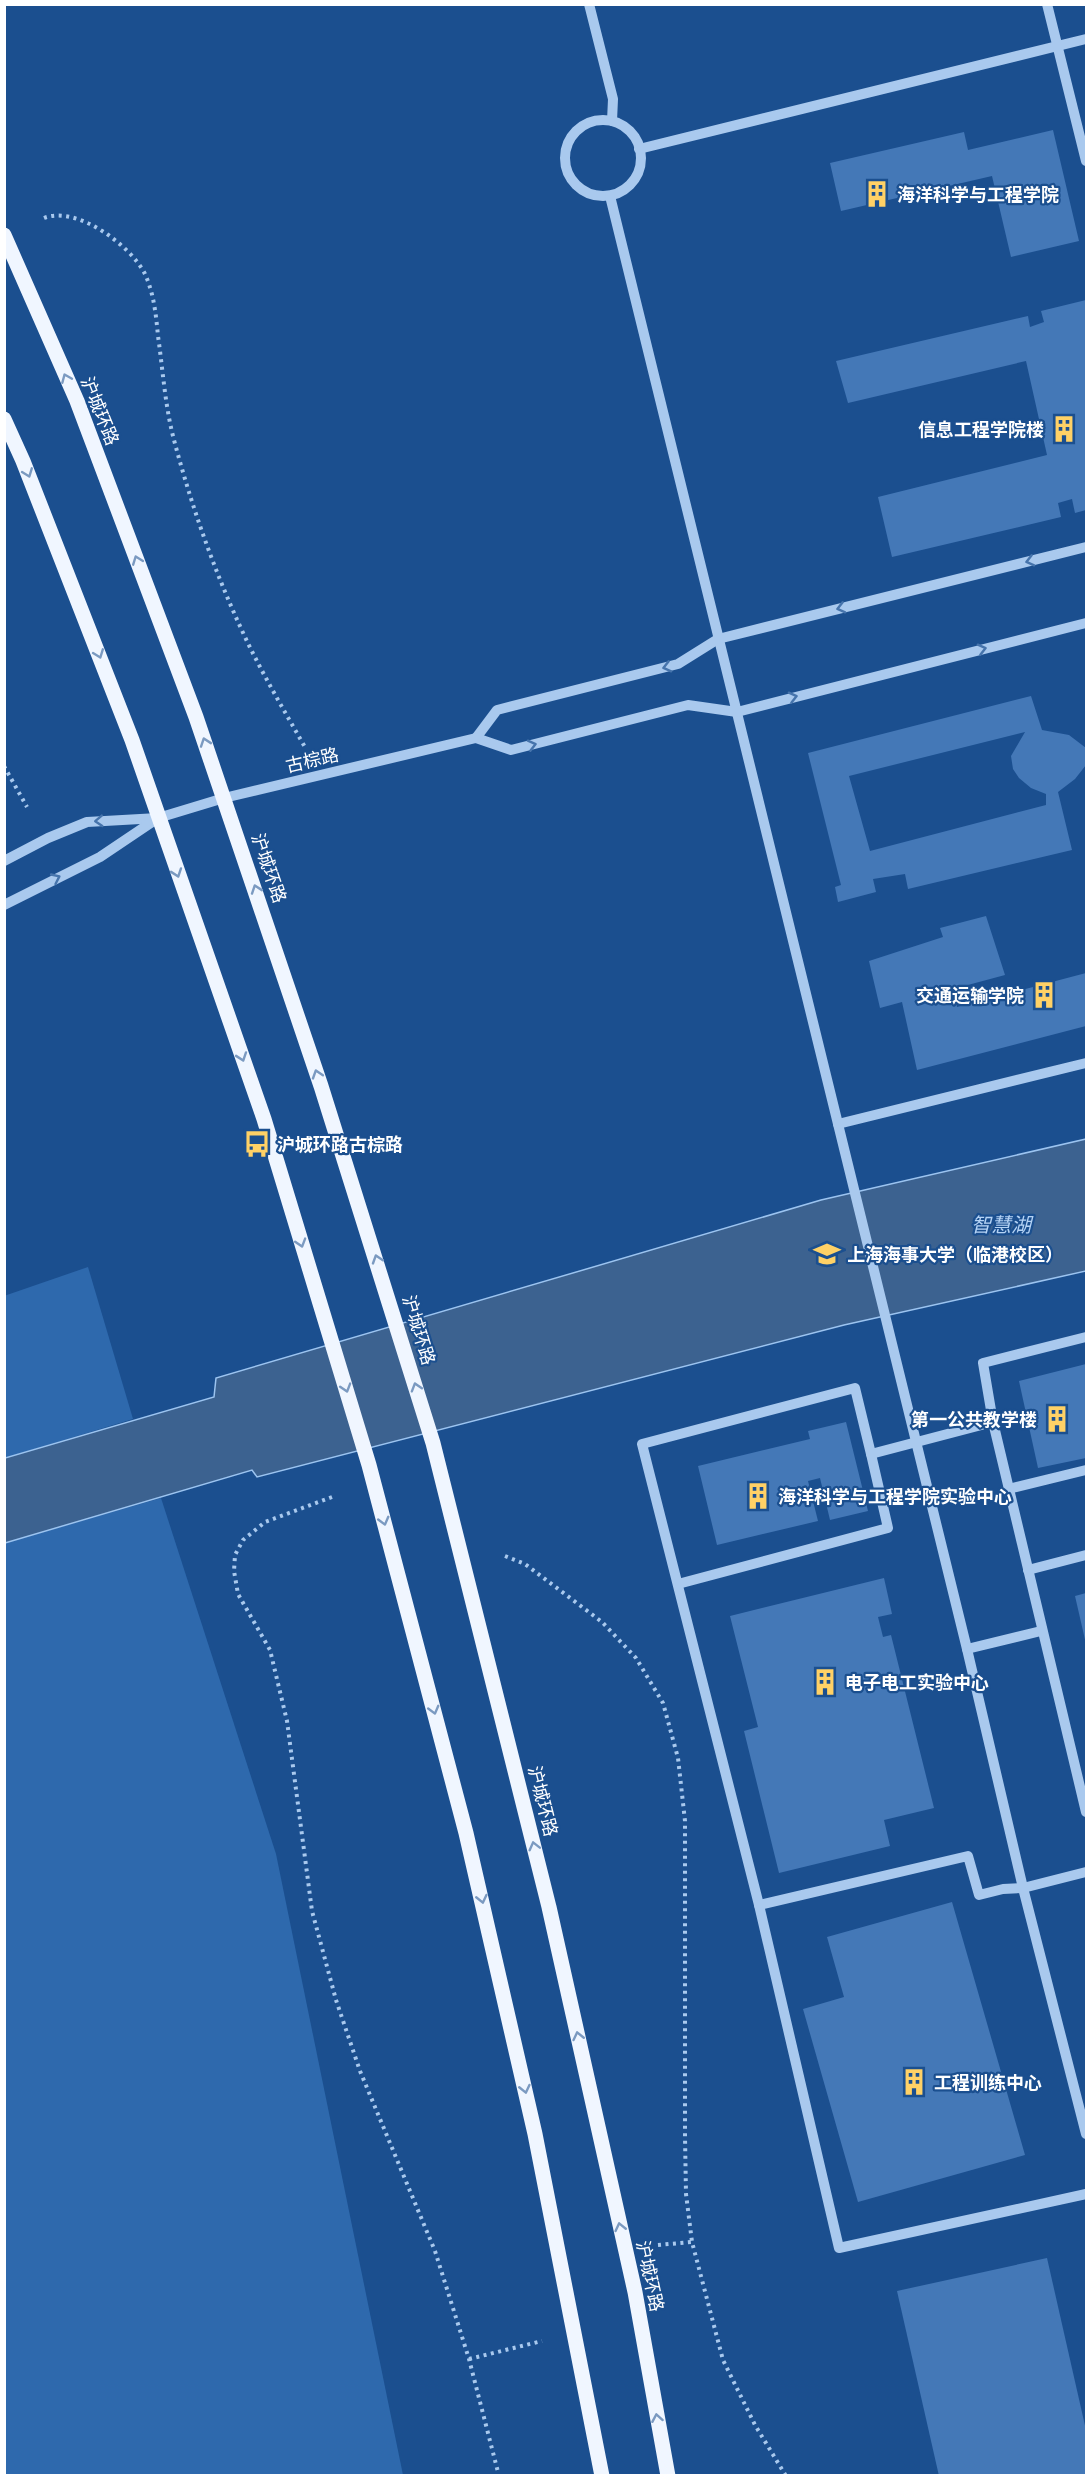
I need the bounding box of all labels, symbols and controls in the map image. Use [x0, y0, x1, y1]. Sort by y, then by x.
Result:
building icon: 海洋科学与工程学院 [862, 179, 892, 209]
place label: 海洋科学与工程学院 [897, 184, 1059, 205]
one-way arrow [62, 373, 74, 384]
street label: 沪城环路 [77, 374, 123, 448]
building icon: 信息工程学院楼 [1049, 414, 1079, 444]
place label: 信息工程学院楼 [918, 419, 1044, 440]
one-way arrow [21, 466, 33, 477]
one-way arrow [1025, 554, 1036, 566]
one-way arrow [131, 555, 144, 566]
one-way arrow [836, 601, 846, 614]
one-way arrow [977, 644, 987, 657]
one-way arrow [91, 649, 104, 659]
one-way arrow [662, 660, 673, 672]
one-way arrow [788, 692, 798, 705]
one-way arrow [200, 737, 213, 748]
one-way arrow [527, 739, 537, 752]
street label: 古棕路 [283, 744, 341, 776]
one-way arrow [95, 814, 104, 827]
street label: 沪城环路 [247, 831, 291, 905]
one-way arrow [170, 867, 182, 878]
one-way arrow [50, 873, 61, 885]
one-way arrow [250, 884, 263, 895]
building icon: 交通运输学院 [1029, 980, 1059, 1010]
place label: 交通运输学院 [916, 985, 1024, 1006]
one-way arrow [234, 1051, 247, 1062]
one-way arrow [312, 1069, 324, 1080]
bus stop icon: 沪城环路古棕路 [242, 1129, 272, 1159]
place label: 沪城环路古棕路 [277, 1134, 403, 1155]
water label: 智慧湖 [971, 1213, 1034, 1236]
one-way arrow [294, 1237, 306, 1248]
school or university icon: 上海海事大学（临港校区） [812, 1239, 842, 1269]
place label: 上海海事大学（临港校区） [847, 1244, 1063, 1265]
one-way arrow [371, 1254, 384, 1265]
street label: 沪城环路 [398, 1293, 440, 1367]
one-way arrow [339, 1382, 351, 1393]
one-way arrow [411, 1382, 423, 1393]
building icon: 第一公共教学楼 [1042, 1404, 1072, 1434]
place label: 第一公共教学楼 [911, 1409, 1037, 1430]
building icon: 海洋科学与工程学院实验中心 [743, 1481, 773, 1511]
place label: 海洋科学与工程学院实验中心 [778, 1486, 1012, 1507]
one-way arrow [377, 1516, 389, 1526]
building icon: 电子电工实验中心 [810, 1667, 840, 1697]
place label: 电子电工实验中心 [845, 1672, 989, 1693]
one-way arrow [427, 1704, 439, 1715]
street label: 沪城环路 [524, 1764, 562, 1838]
one-way arrow [529, 1841, 542, 1851]
one-way arrow [474, 1894, 487, 1904]
one-way arrow [572, 2031, 585, 2041]
building icon: 工程训练中心 [899, 2067, 929, 2097]
place label: 工程训练中心 [934, 2072, 1042, 2093]
one-way arrow [518, 2084, 531, 2094]
one-way arrow [614, 2222, 627, 2232]
street label: 沪城环路 [632, 2239, 668, 2313]
one-way arrow [652, 2413, 664, 2423]

